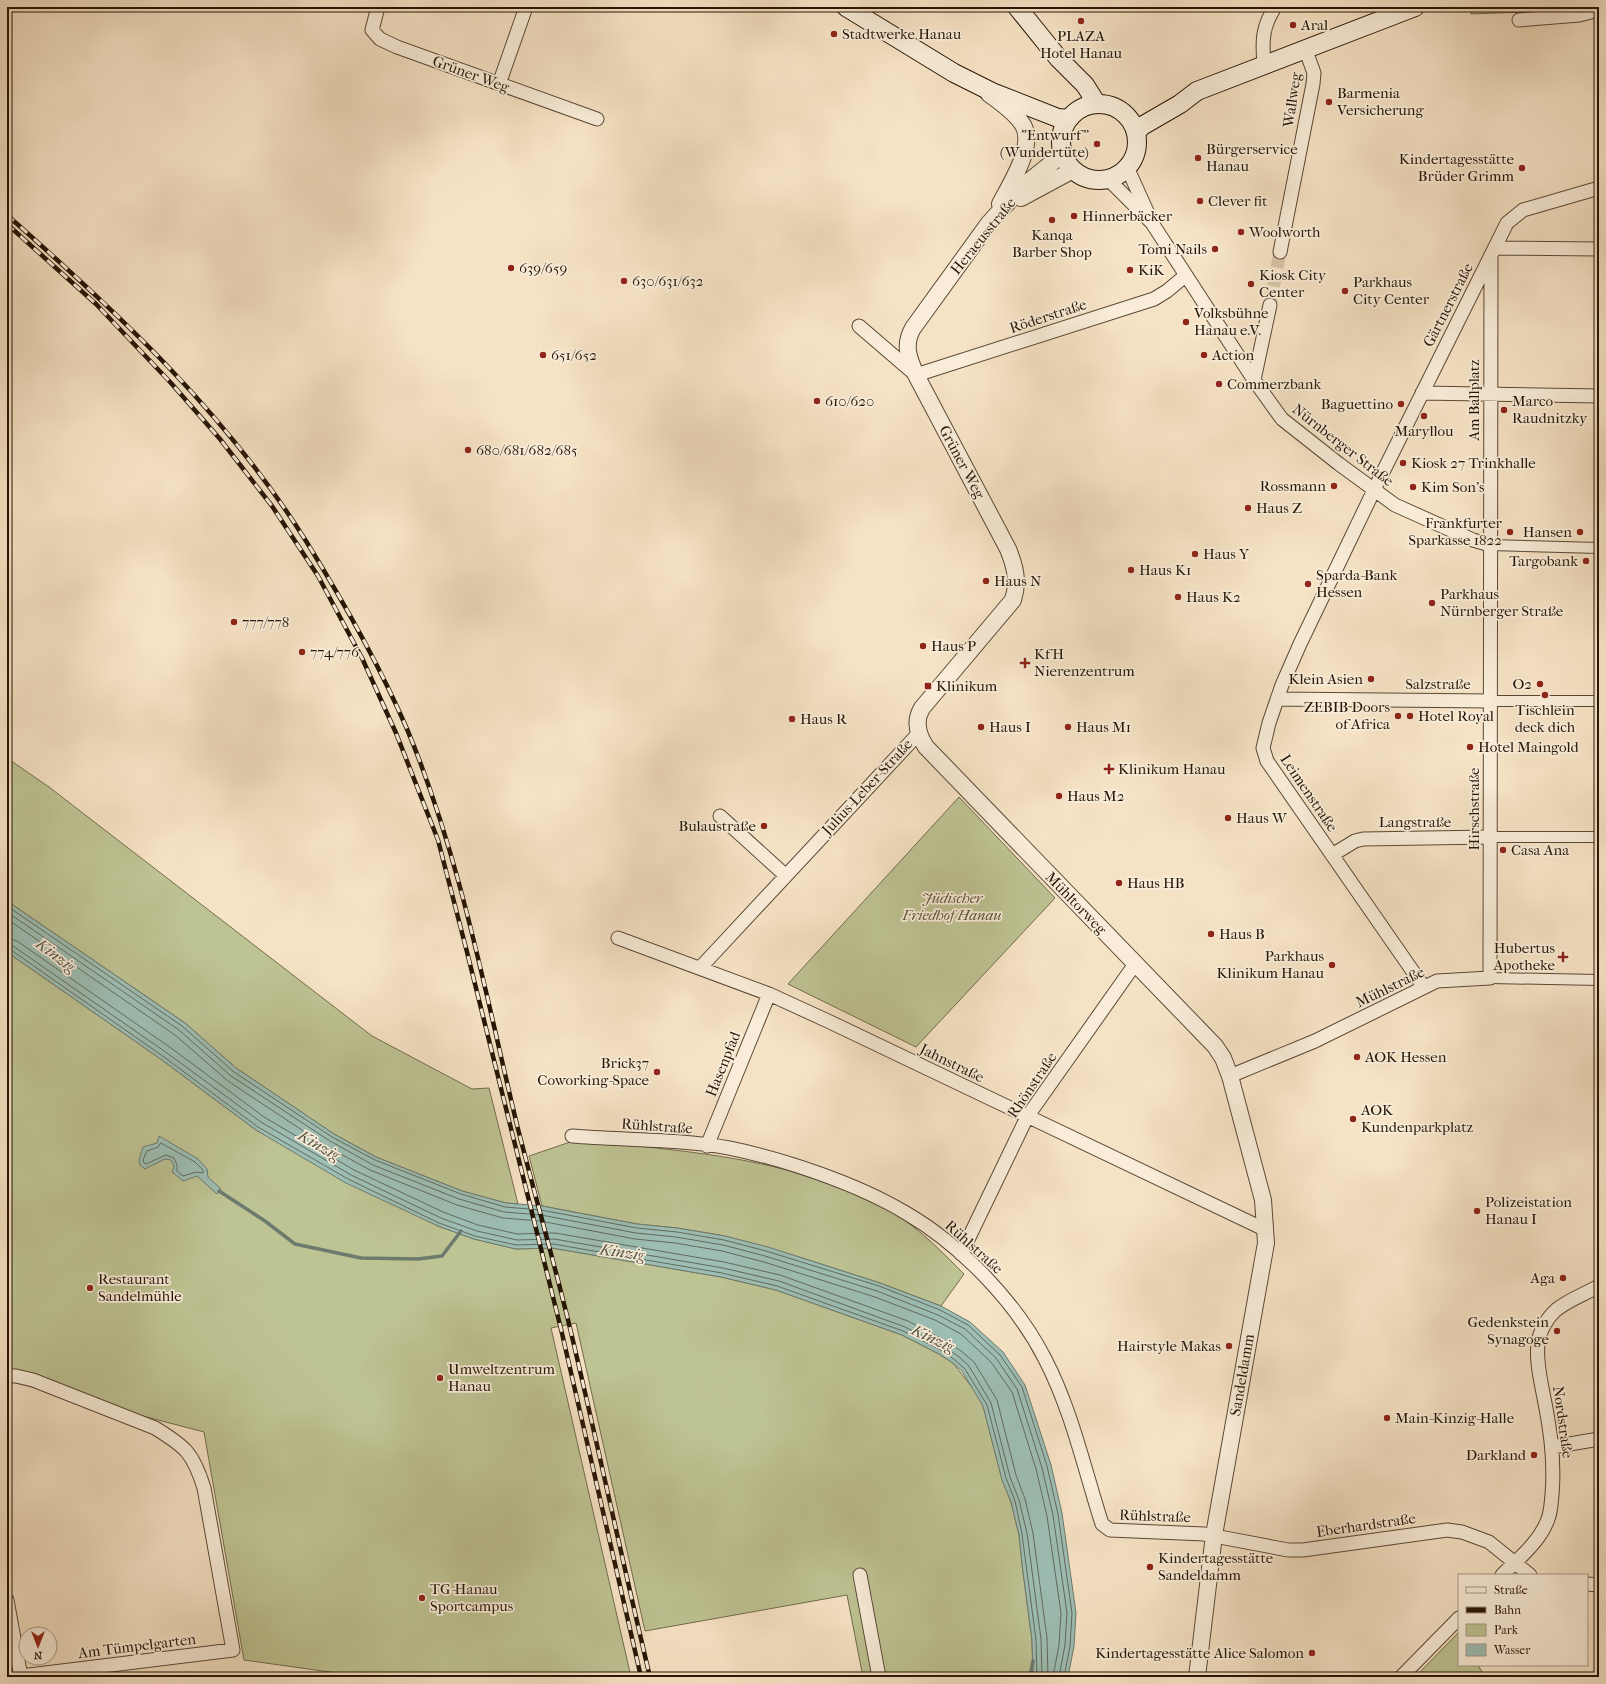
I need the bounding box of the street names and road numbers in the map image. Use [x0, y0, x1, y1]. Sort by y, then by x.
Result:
street label: Grüner Weg [430, 52, 513, 97]
street label: Wallweg [1279, 70, 1305, 130]
street label: Heraeusstraße [947, 193, 1020, 278]
street label: Gärtnerstraße [1419, 260, 1477, 350]
street label: Röderstraße [1007, 295, 1089, 337]
street label: Am Ballplatz [1465, 359, 1483, 442]
street label: Nürnberger Straße [1289, 400, 1398, 490]
street label: Grüner Weg [935, 422, 989, 503]
street label: Salzstraße [1405, 675, 1471, 693]
street label: Julius-Leber-Straße [817, 735, 916, 839]
street label: Leimenstraße [1277, 751, 1342, 836]
street label: Hirschstraße [1465, 767, 1483, 851]
street label: Langstraße [1379, 813, 1452, 831]
street label: Mühltorweg [1042, 868, 1111, 939]
street label: Mühlstraße [1353, 962, 1428, 1011]
street label: Hasenpfad [702, 1028, 744, 1099]
street label: Jahnstraße [916, 1039, 988, 1087]
street label: Rhönstraße [1003, 1048, 1061, 1121]
street label: Rühlstraße [621, 1115, 694, 1138]
street label: Rühlstraße [941, 1216, 1007, 1278]
street label: Sandeldamm [1226, 1332, 1258, 1417]
street label: Nordstraße [1549, 1385, 1577, 1460]
street label: Rühlstraße [1119, 1506, 1192, 1526]
street label: Eberhardstraße [1315, 1509, 1417, 1541]
street label: Am Tümpelgarten [76, 1630, 197, 1662]

